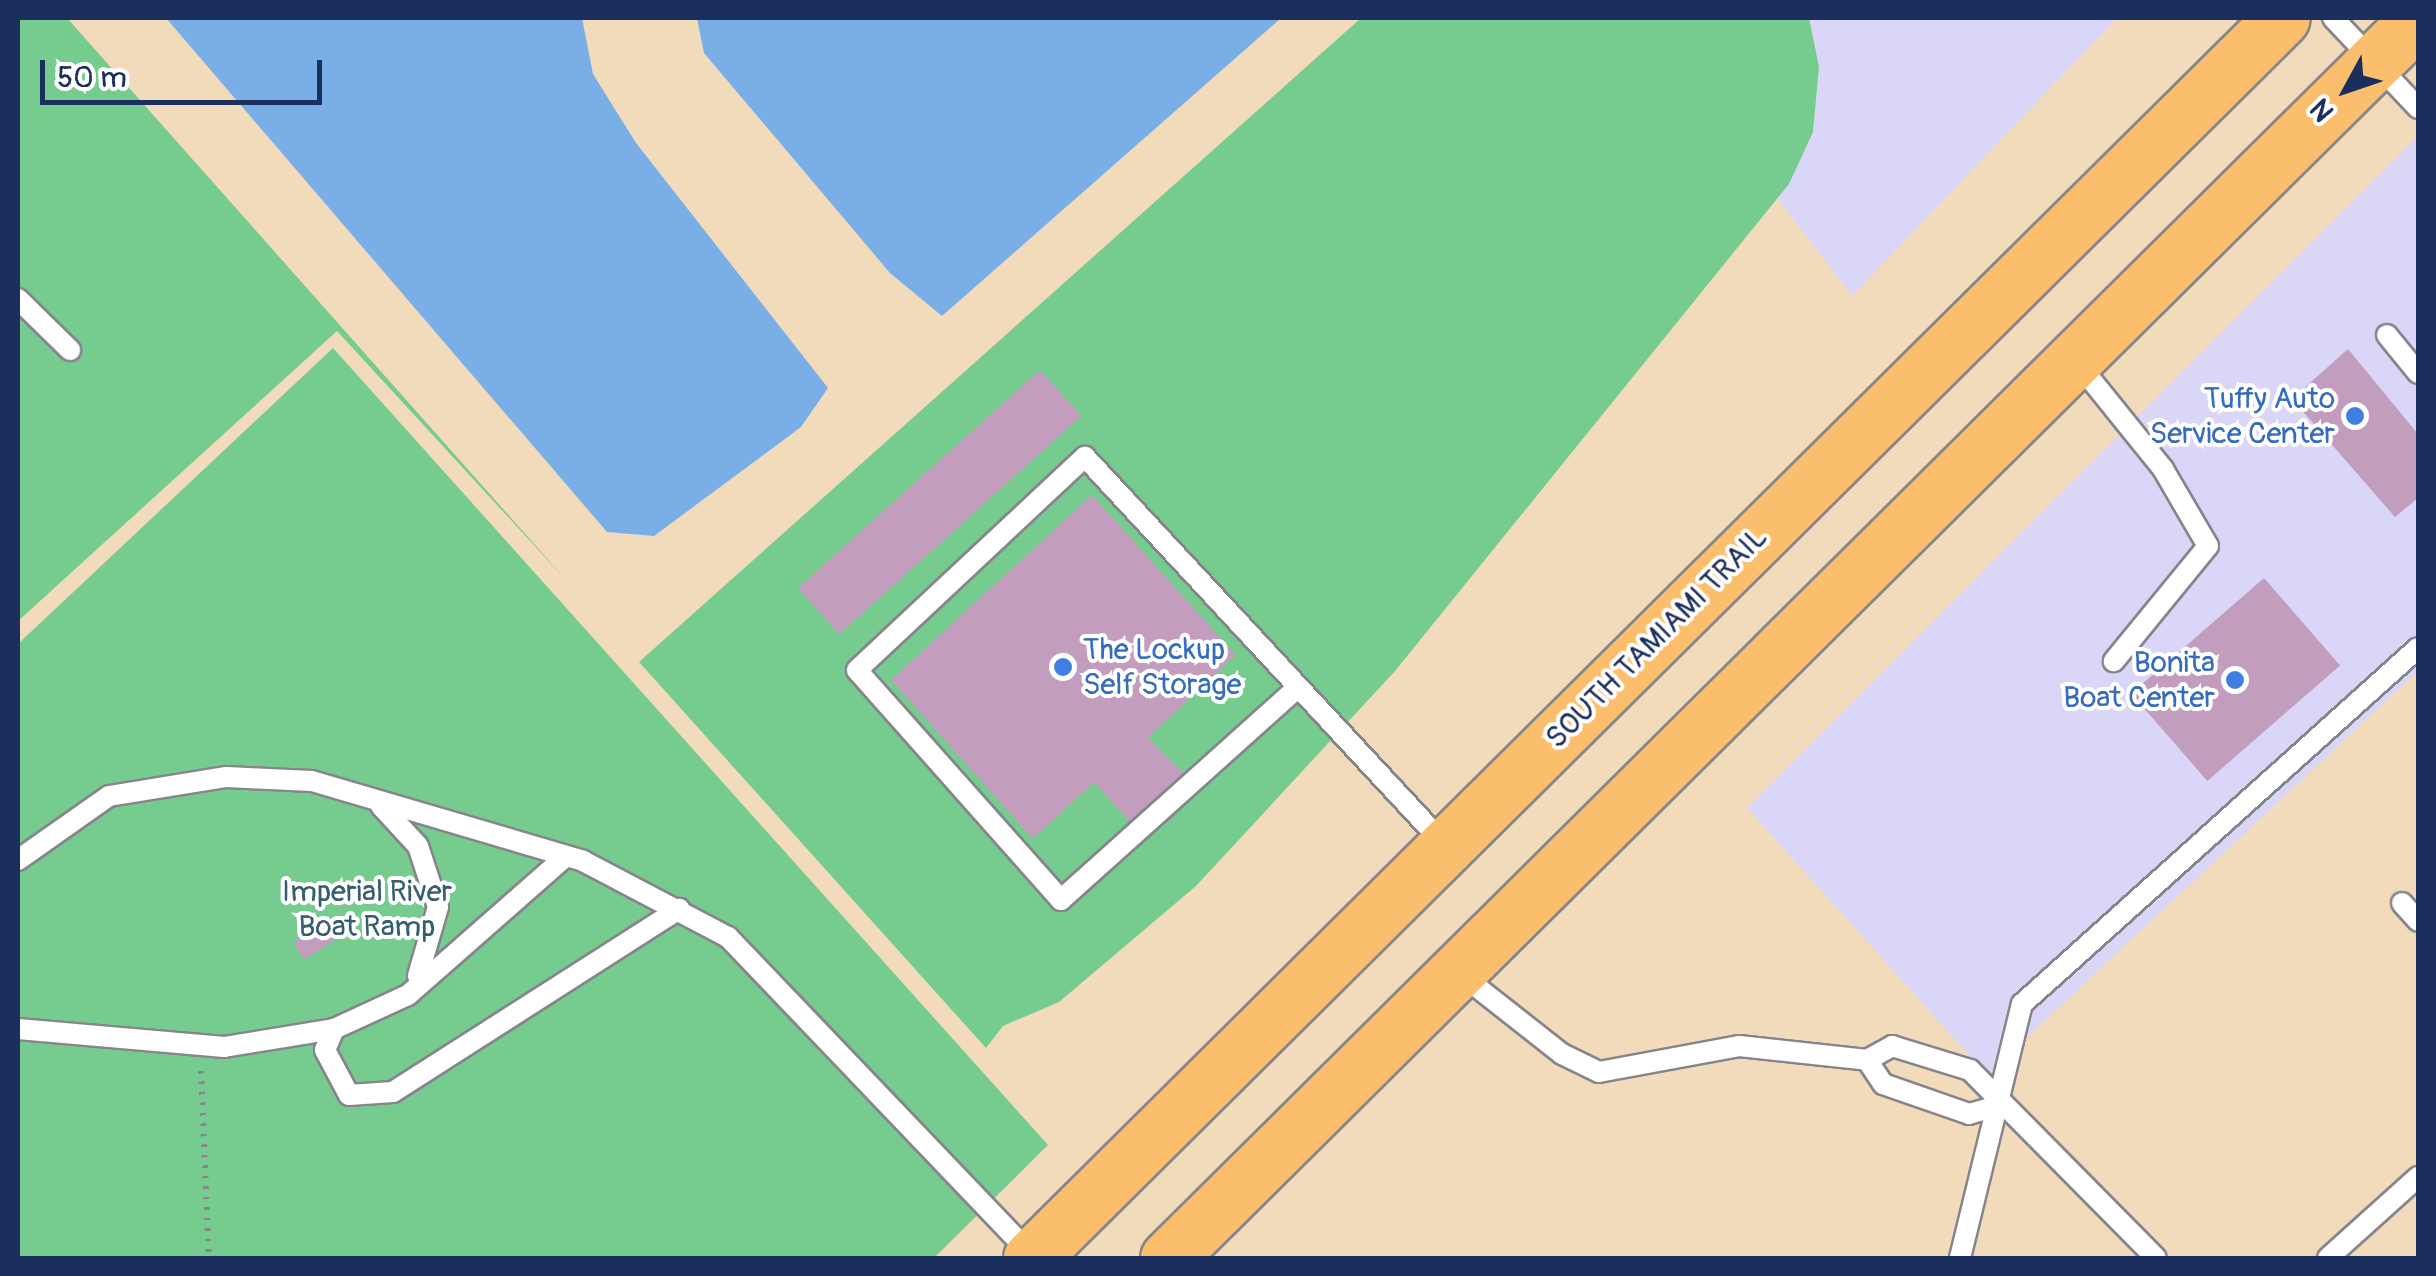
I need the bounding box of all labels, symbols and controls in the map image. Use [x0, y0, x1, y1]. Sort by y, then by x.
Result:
scale bar [45, 40, 328, 102]
north arrow [2296, 40, 2396, 140]
text: 50 m [57, 59, 127, 96]
text: N [2303, 91, 2342, 128]
place label: Tuffy Auto Service Center [2150, 381, 2335, 452]
marker: Tuffy Auto Service Center [2344, 405, 2366, 427]
street label: SOUTH TAMIAMI TRAIL [1539, 520, 1775, 756]
place label: The Lockup Self Storage [1083, 632, 1241, 702]
place label: Bonita Boat Center [2063, 645, 2215, 716]
marker: The Lockup Self Storage [1052, 656, 1074, 678]
marker: Bonita Boat Center [2224, 669, 2246, 691]
park label: Imperial River Boat Ramp [282, 874, 452, 944]

